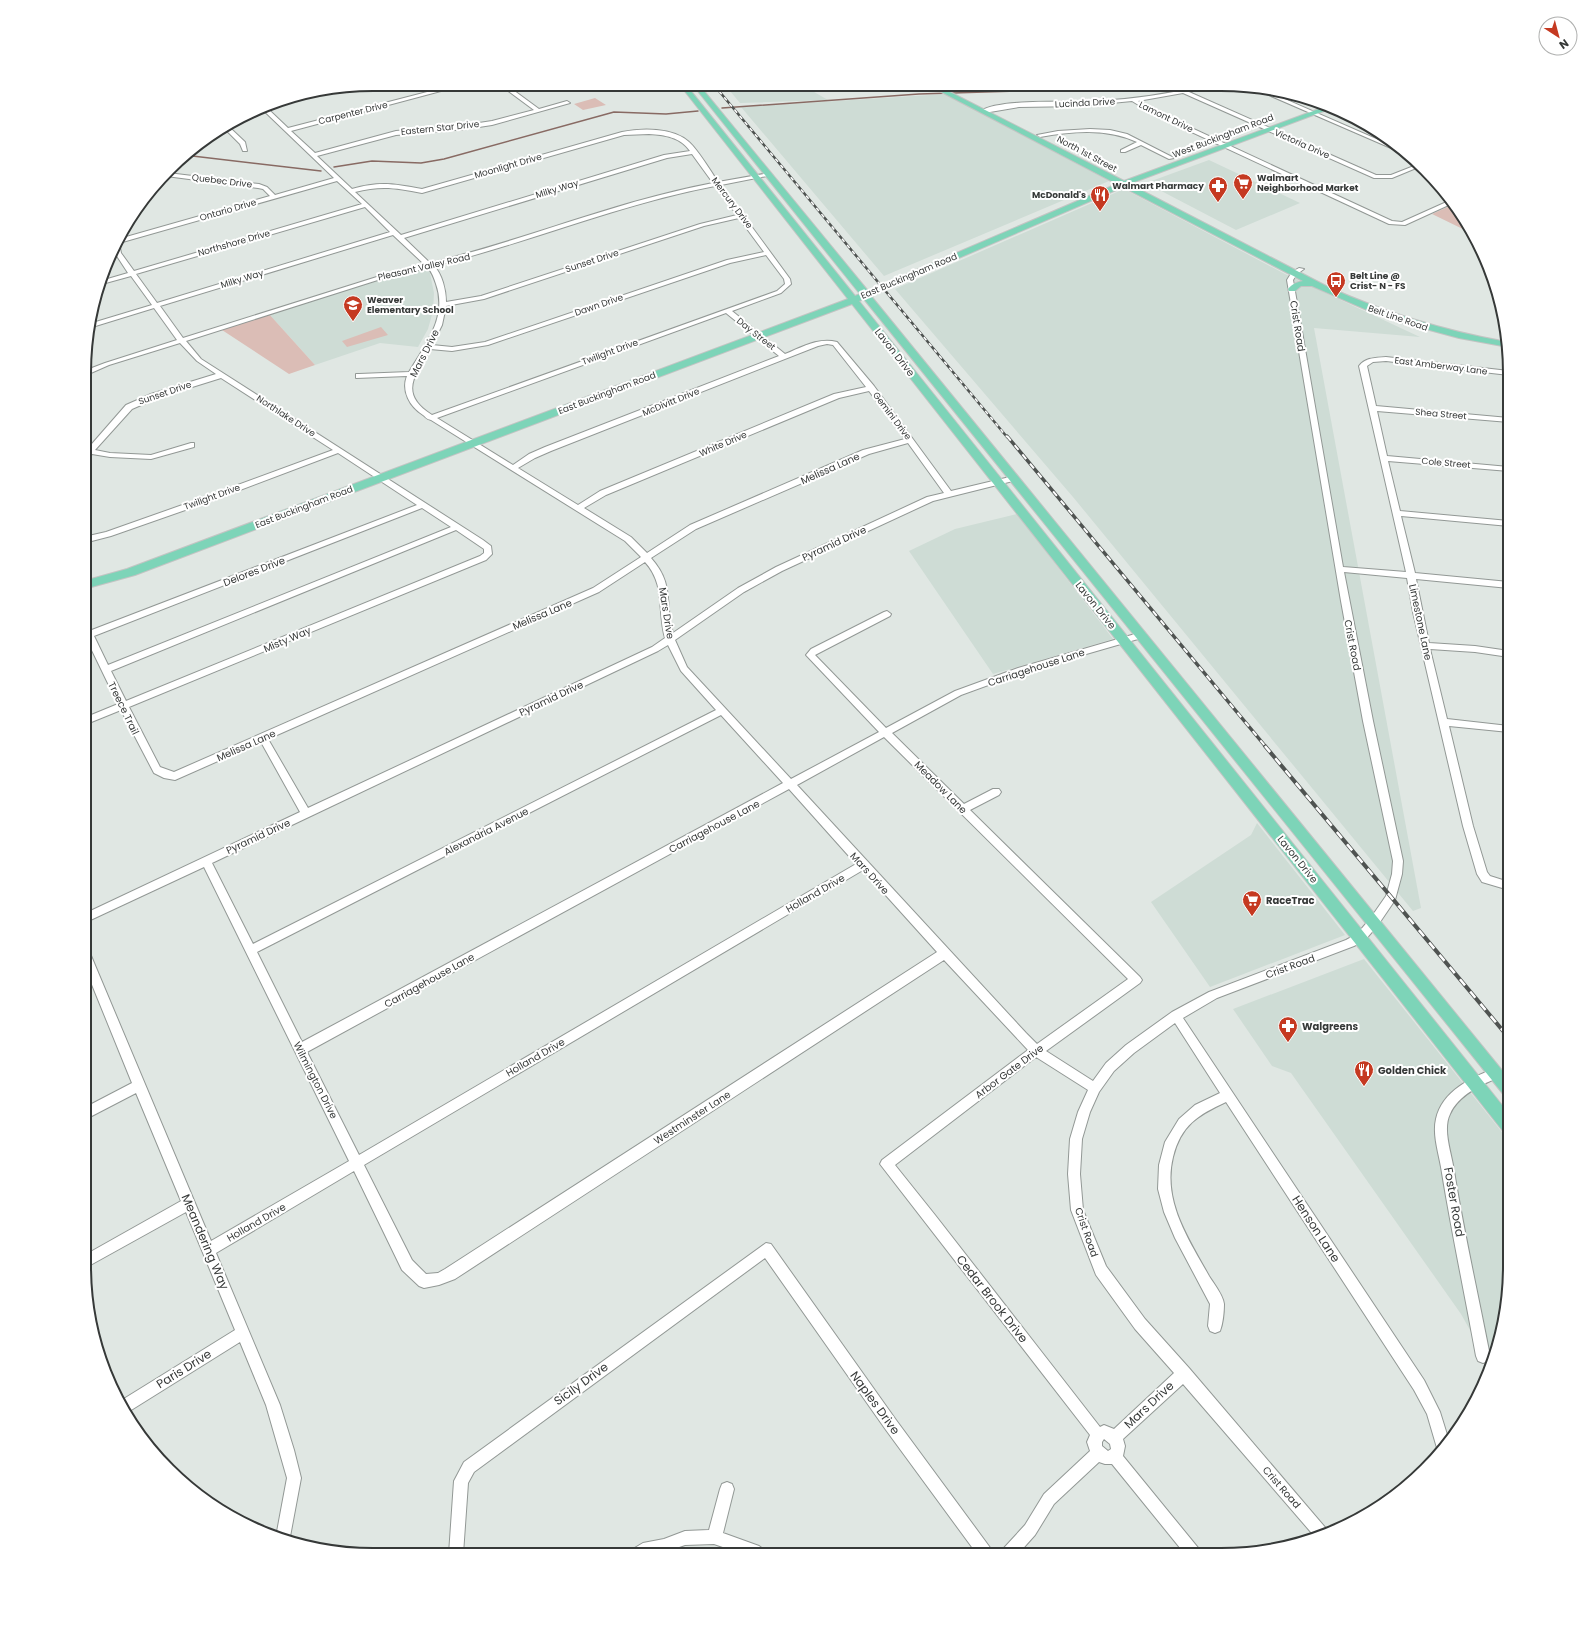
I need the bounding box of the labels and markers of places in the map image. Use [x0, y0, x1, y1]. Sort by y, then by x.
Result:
supermarket icon: Walmart Neighborhood Market [1232, 172, 1254, 200]
place label: Walmart Neighborhood Market [1257, 172, 1359, 194]
pharmacy icon: Walmart Pharmacy [1207, 175, 1229, 203]
place label: Walmart Pharmacy [1112, 180, 1204, 192]
restaurant icon: McDonald's [1089, 184, 1111, 212]
place label: McDonald's [1032, 189, 1086, 201]
bus stop icon: Belt Line @ Crist- N - FS [1325, 270, 1347, 298]
place label: Belt Line @ Crist- N - FS [1350, 270, 1406, 292]
school or university icon: Weaver Elementary School [342, 294, 364, 322]
place label: Weaver Elementary School [367, 294, 454, 316]
supermarket icon: RaceTrac [1241, 889, 1263, 917]
place label: RaceTrac [1266, 893, 1315, 908]
pharmacy icon: Walgreens [1277, 1015, 1299, 1043]
place label: Walgreens [1302, 1019, 1358, 1034]
restaurant icon: Golden Chick [1353, 1059, 1375, 1087]
place label: Golden Chick [1378, 1063, 1447, 1078]

